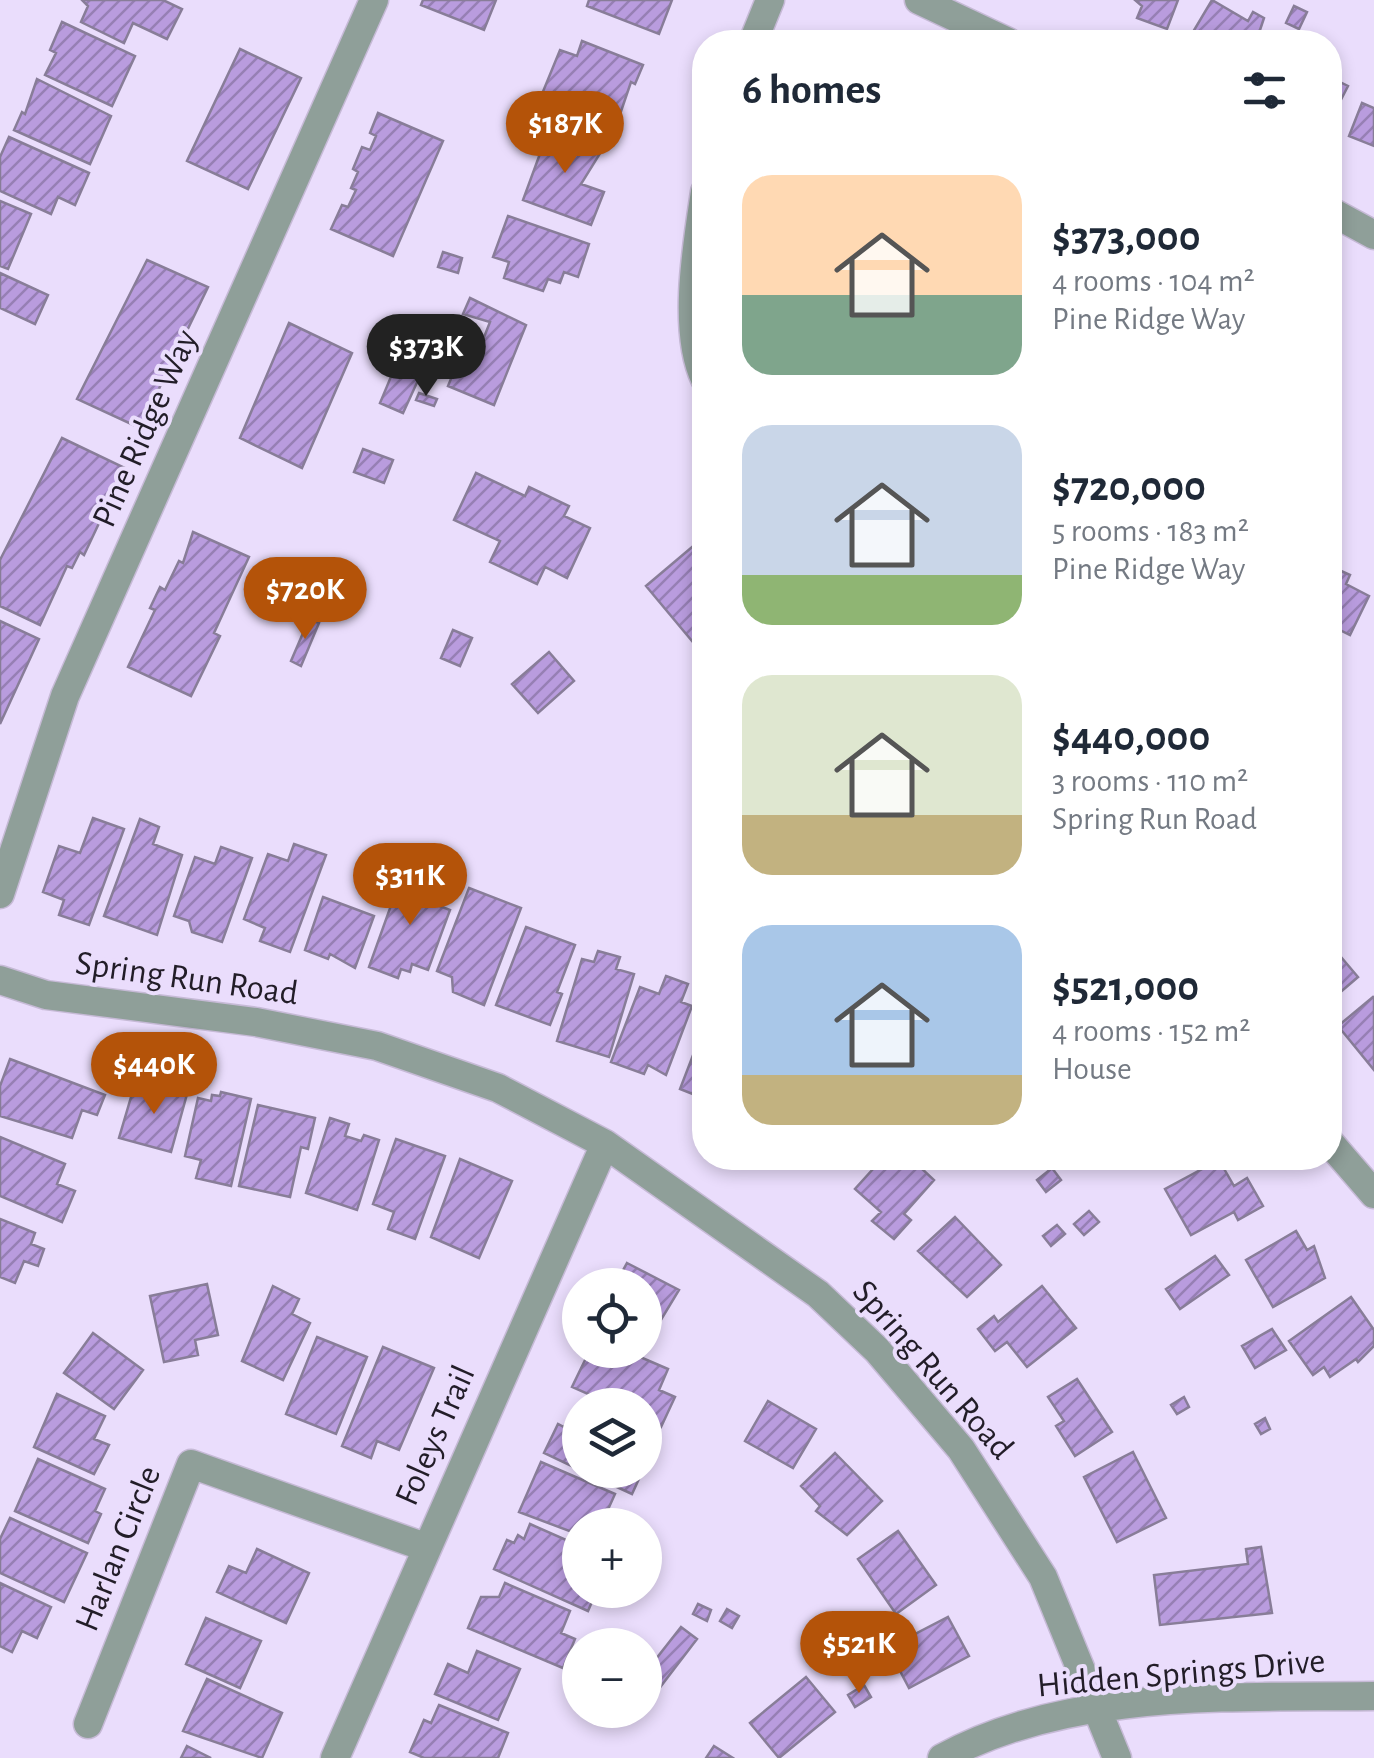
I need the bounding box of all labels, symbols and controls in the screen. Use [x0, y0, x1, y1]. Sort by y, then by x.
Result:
icon: filters [1237, 63, 1292, 118]
text: 6 homes [742, 69, 881, 111]
pin: $187K [495, 91, 635, 176]
text: $187K [528, 107, 602, 139]
icon: home [822, 215, 942, 335]
text: $373,000 [1052, 216, 1201, 258]
text: 4 rooms · 104 m² [1052, 265, 1255, 297]
text: Pine Ridge Way [1052, 303, 1246, 335]
pin: $373K [356, 314, 496, 399]
street label: Pine Ridge Way [86, 325, 204, 532]
text: $373K [389, 330, 463, 362]
icon: home [822, 465, 942, 585]
text: $720,000 [1052, 466, 1206, 508]
text: 5 rooms · 183 m² [1052, 515, 1249, 547]
text: Pine Ridge Way [1052, 553, 1246, 585]
pin: $720K [235, 557, 375, 642]
text: $720K [266, 573, 344, 605]
icon: home [822, 715, 942, 835]
text: $440,000 [1052, 716, 1210, 758]
text: 3 rooms · 110 m² [1052, 765, 1248, 797]
text: Spring Run Road [1052, 803, 1257, 835]
pin: $311K [340, 843, 480, 928]
text: $311K [375, 859, 445, 891]
street label: Spring Run Road [73, 946, 300, 1011]
icon: home [822, 965, 942, 1085]
text: $521,000 [1052, 966, 1199, 1008]
text: 4 rooms · 152 m² [1052, 1015, 1250, 1047]
pin: $440K [84, 1032, 224, 1117]
text: $440K [113, 1048, 195, 1080]
text: House [1052, 1053, 1132, 1085]
map controls [562, 1268, 662, 1728]
button: locate [562, 1268, 662, 1368]
street label: Spring Run Road [846, 1274, 1020, 1466]
street label: Foleys Trail [389, 1361, 482, 1511]
button: layers [562, 1388, 662, 1488]
street label: Harlan Circle [69, 1461, 167, 1636]
button: + [562, 1508, 662, 1608]
pin: $521K [789, 1611, 929, 1696]
text: $521K [822, 1627, 896, 1659]
button: − [562, 1628, 662, 1728]
street label: Hidden Springs Drive [1036, 1643, 1327, 1704]

